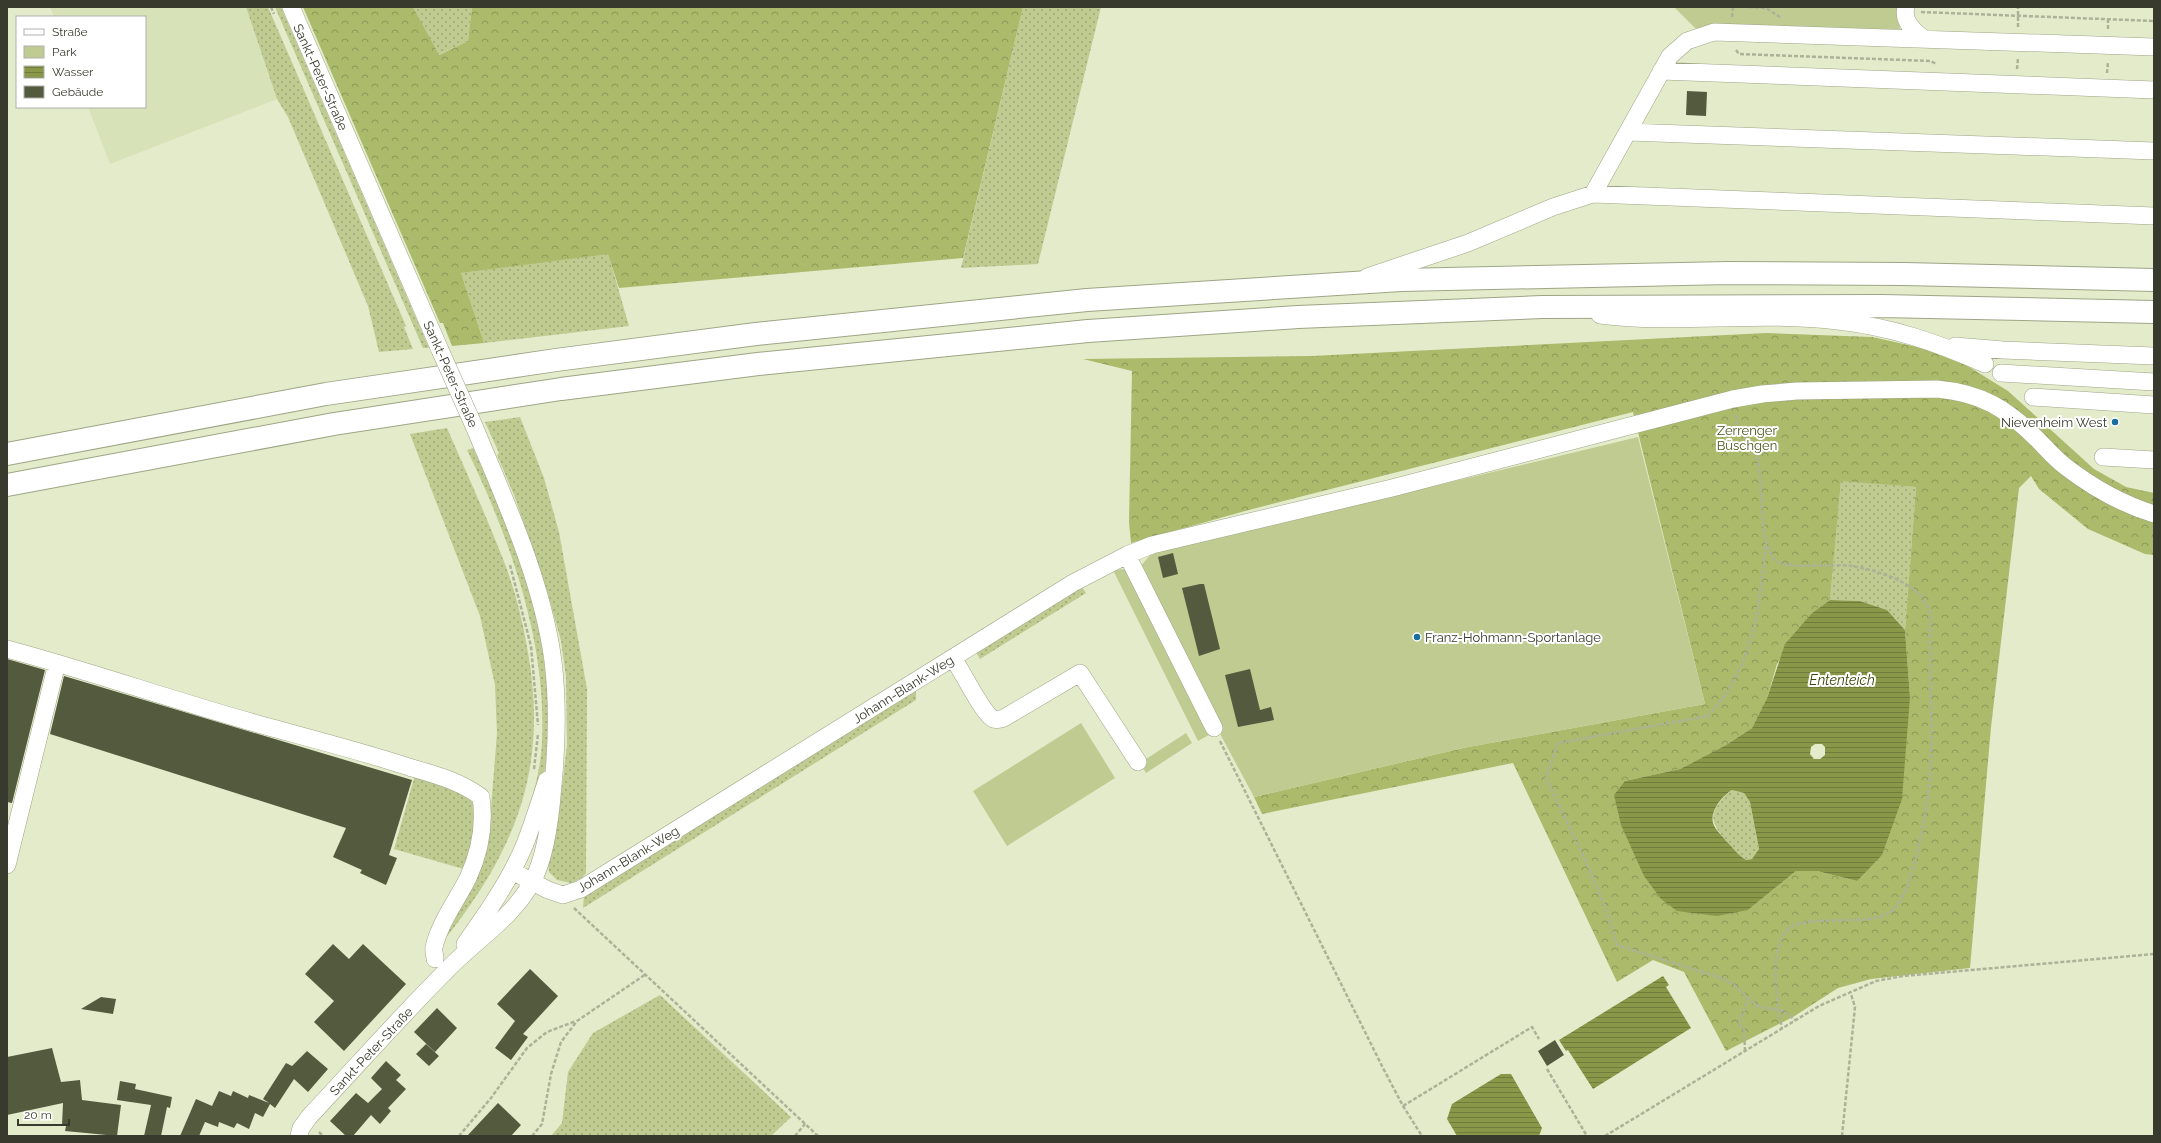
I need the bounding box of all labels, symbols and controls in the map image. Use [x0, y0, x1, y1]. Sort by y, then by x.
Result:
legend [16, 16, 146, 108]
street label: Sankt-Peter-Straße [290, 22, 351, 133]
text: Straße [52, 25, 88, 39]
text: Park [52, 45, 77, 59]
text: Wasser [52, 65, 94, 79]
text: Gebäude [52, 85, 103, 99]
street label: Sankt-Peter-Straße [420, 319, 481, 430]
place label: Nievenheim West [2001, 415, 2108, 430]
marker: Nievenheim West [2110, 417, 2120, 427]
park label: Zerrenger Büschgen [1717, 423, 1777, 453]
place label: Franz-Hohmann-Sportanlage [1425, 630, 1601, 645]
marker: Franz-Hohmann-Sportanlage [1412, 632, 1422, 642]
street label: Johann-Blank-Weg [850, 652, 956, 726]
water label: Ententeich [1809, 672, 1875, 688]
street label: Johann-Blank-Weg [575, 823, 682, 896]
street label: Sankt-Peter-Straße [327, 1004, 416, 1098]
scale bar [18, 1101, 69, 1127]
text: 20 m [24, 1108, 52, 1122]

